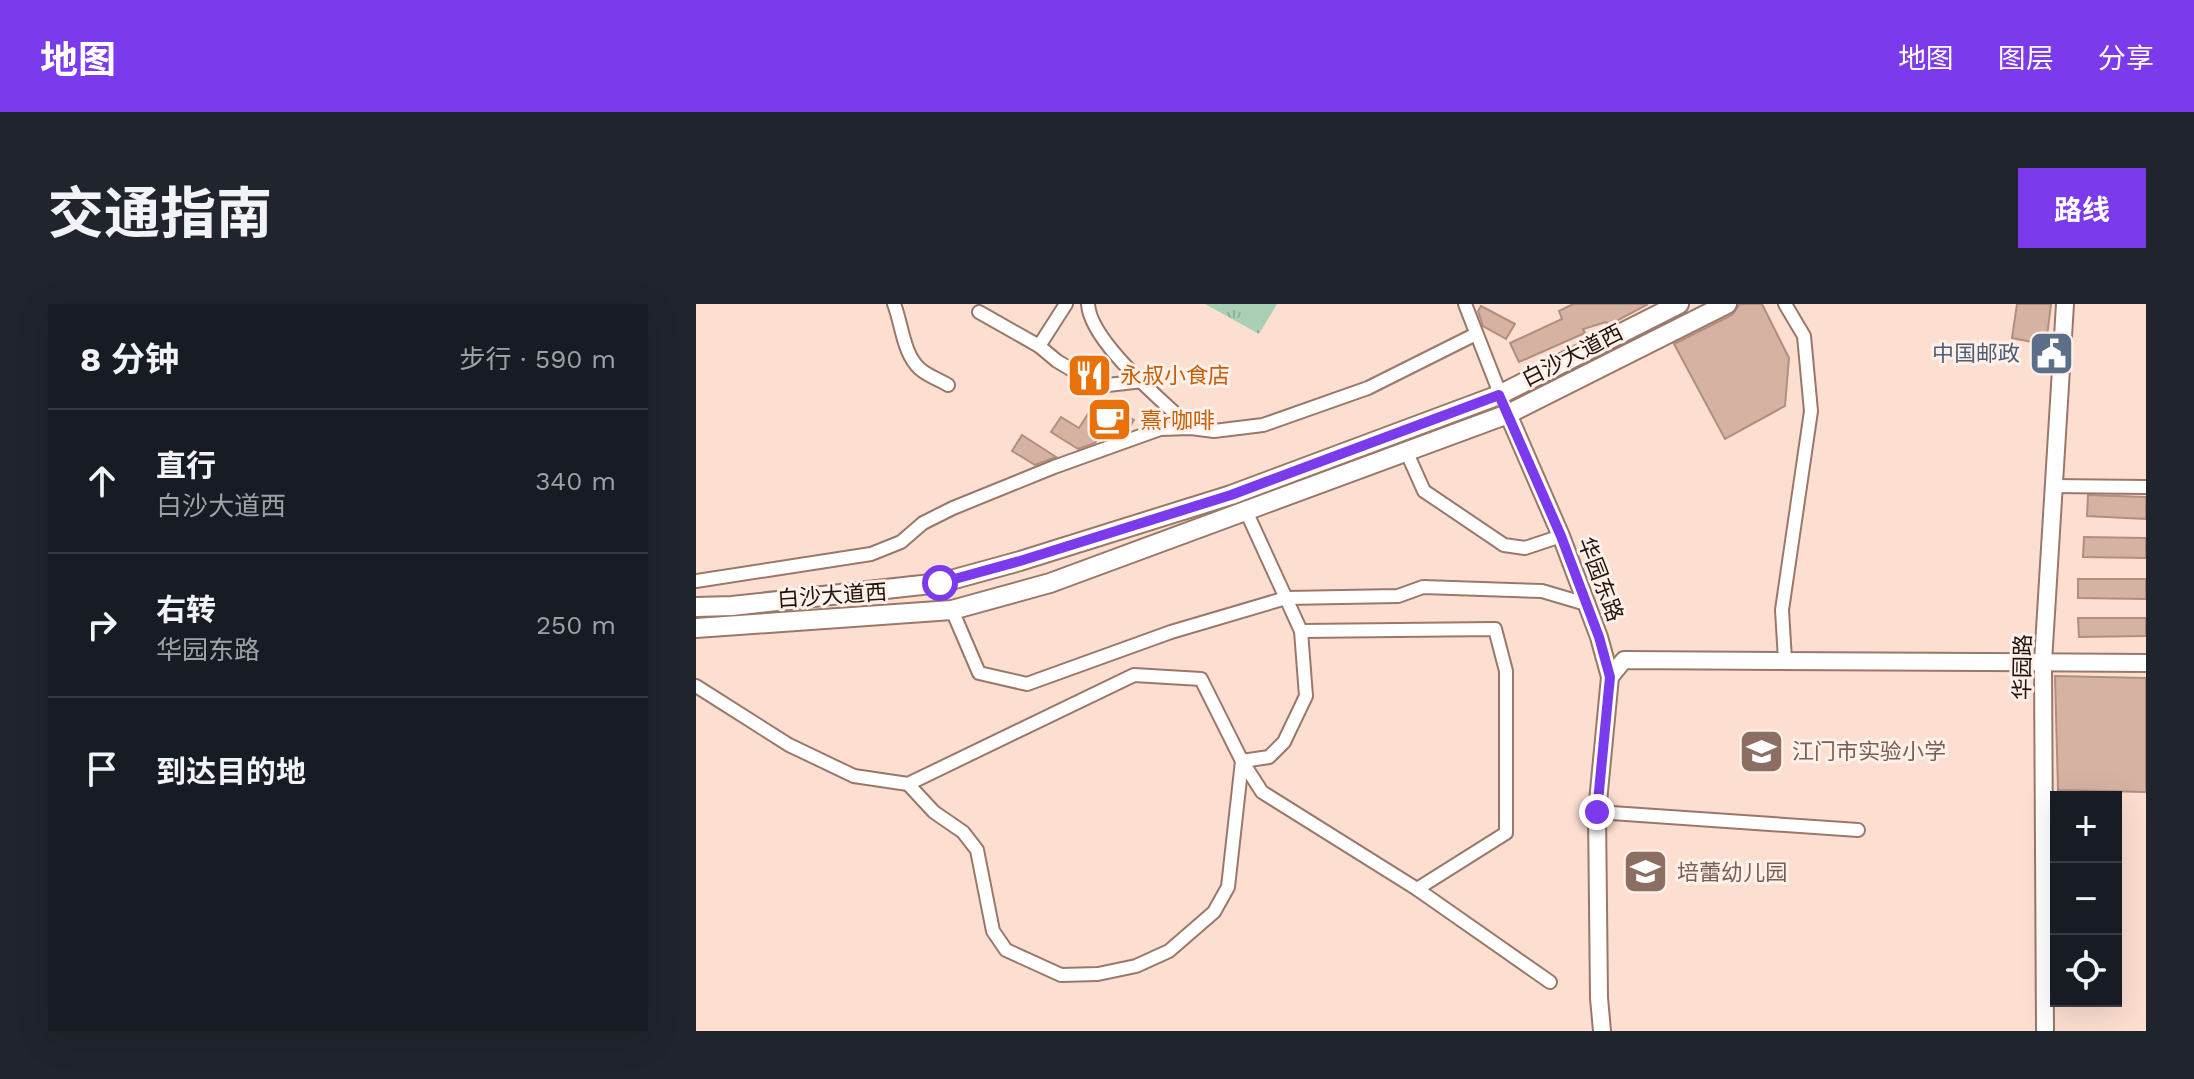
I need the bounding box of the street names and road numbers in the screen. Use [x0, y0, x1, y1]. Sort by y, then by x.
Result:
street label: 白沙大道西 [1518, 319, 1627, 392]
street label: 华园东路 [1573, 534, 1628, 625]
street label: 白沙大道西 [776, 579, 888, 612]
street label: 华园路 [2009, 634, 2036, 700]

